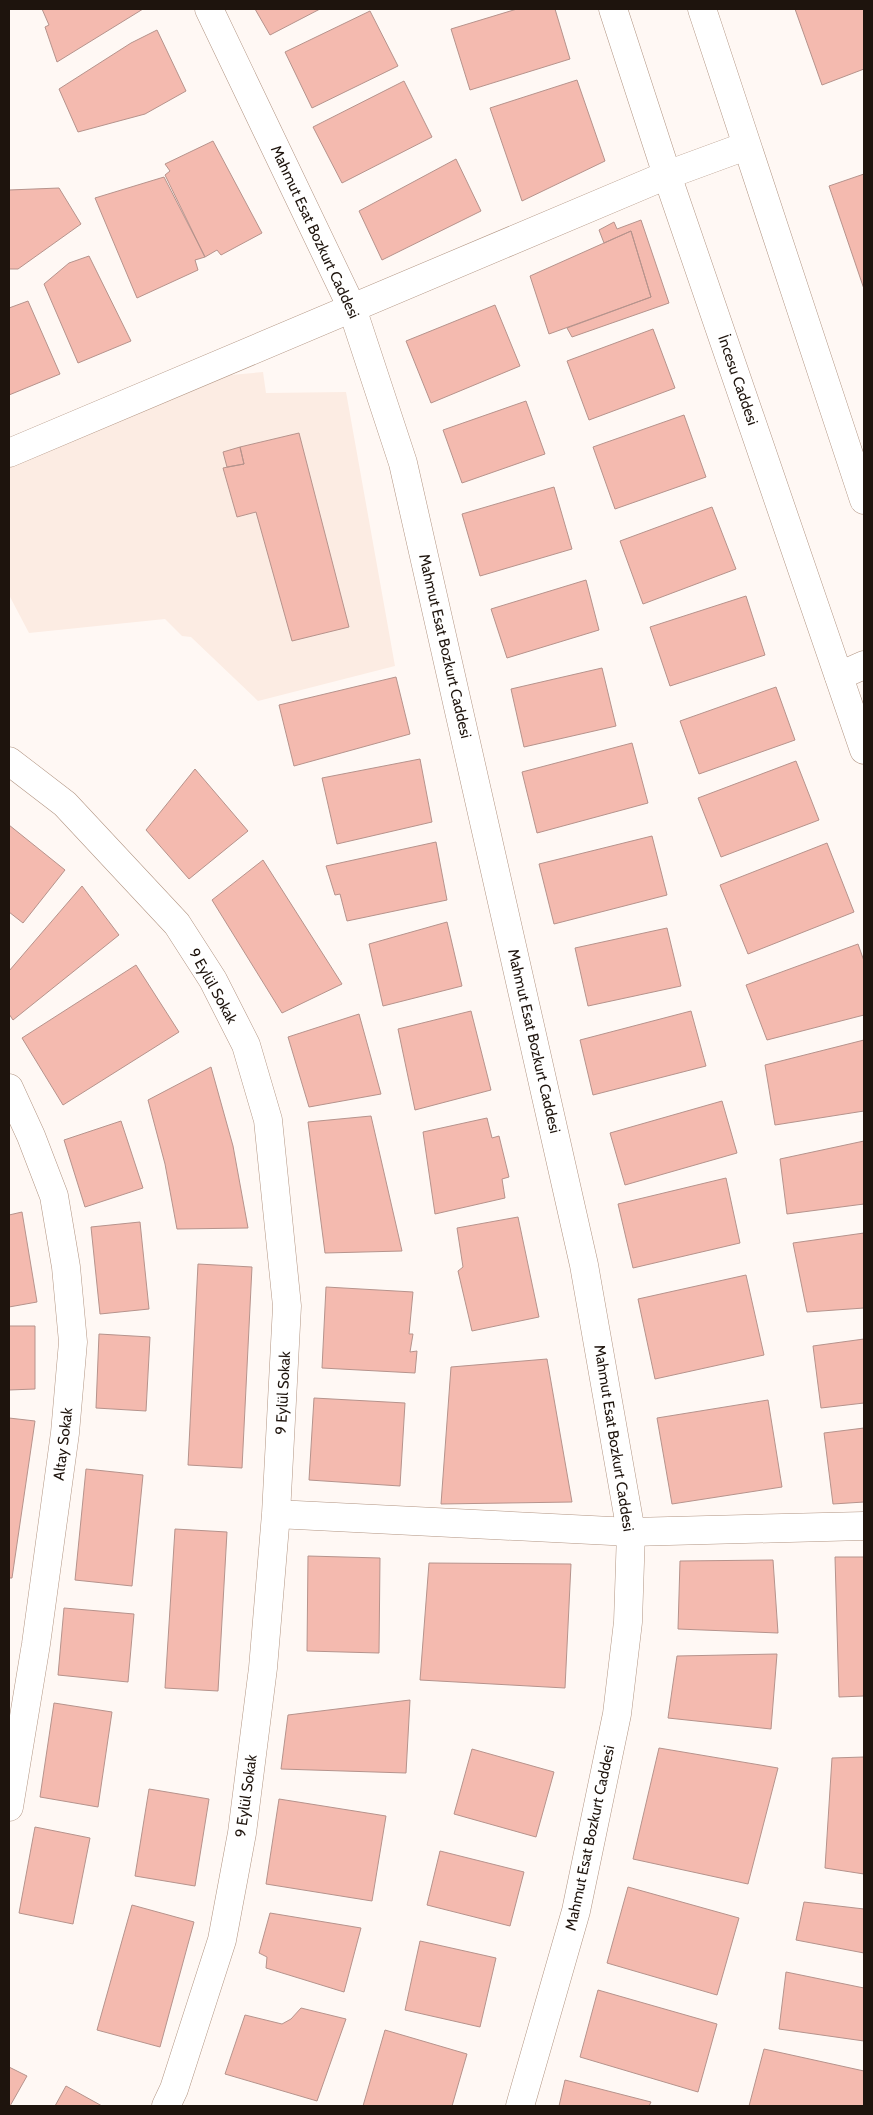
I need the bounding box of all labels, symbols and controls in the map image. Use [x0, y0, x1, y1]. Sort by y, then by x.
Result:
street label: Mahmut Esat Bozkurt Caddesi [267, 143, 363, 321]
street label: İncesu Caddesi [714, 332, 763, 427]
street label: Mahmut Esat Bozkurt Caddesi [415, 552, 475, 740]
street label: 9 Eylül Sokak [185, 945, 241, 1027]
street label: Mahmut Esat Bozkurt Caddesi [504, 947, 564, 1135]
street label: Mahmut Esat Bozkurt Caddesi [590, 1343, 638, 1533]
street label: 9 Eylül Sokak [272, 1351, 294, 1435]
street label: Altay Sokak [50, 1406, 76, 1481]
street label: Mahmut Esat Bozkurt Caddesi [562, 1744, 618, 1932]
street label: 9 Eylül Sokak [231, 1753, 261, 1839]

